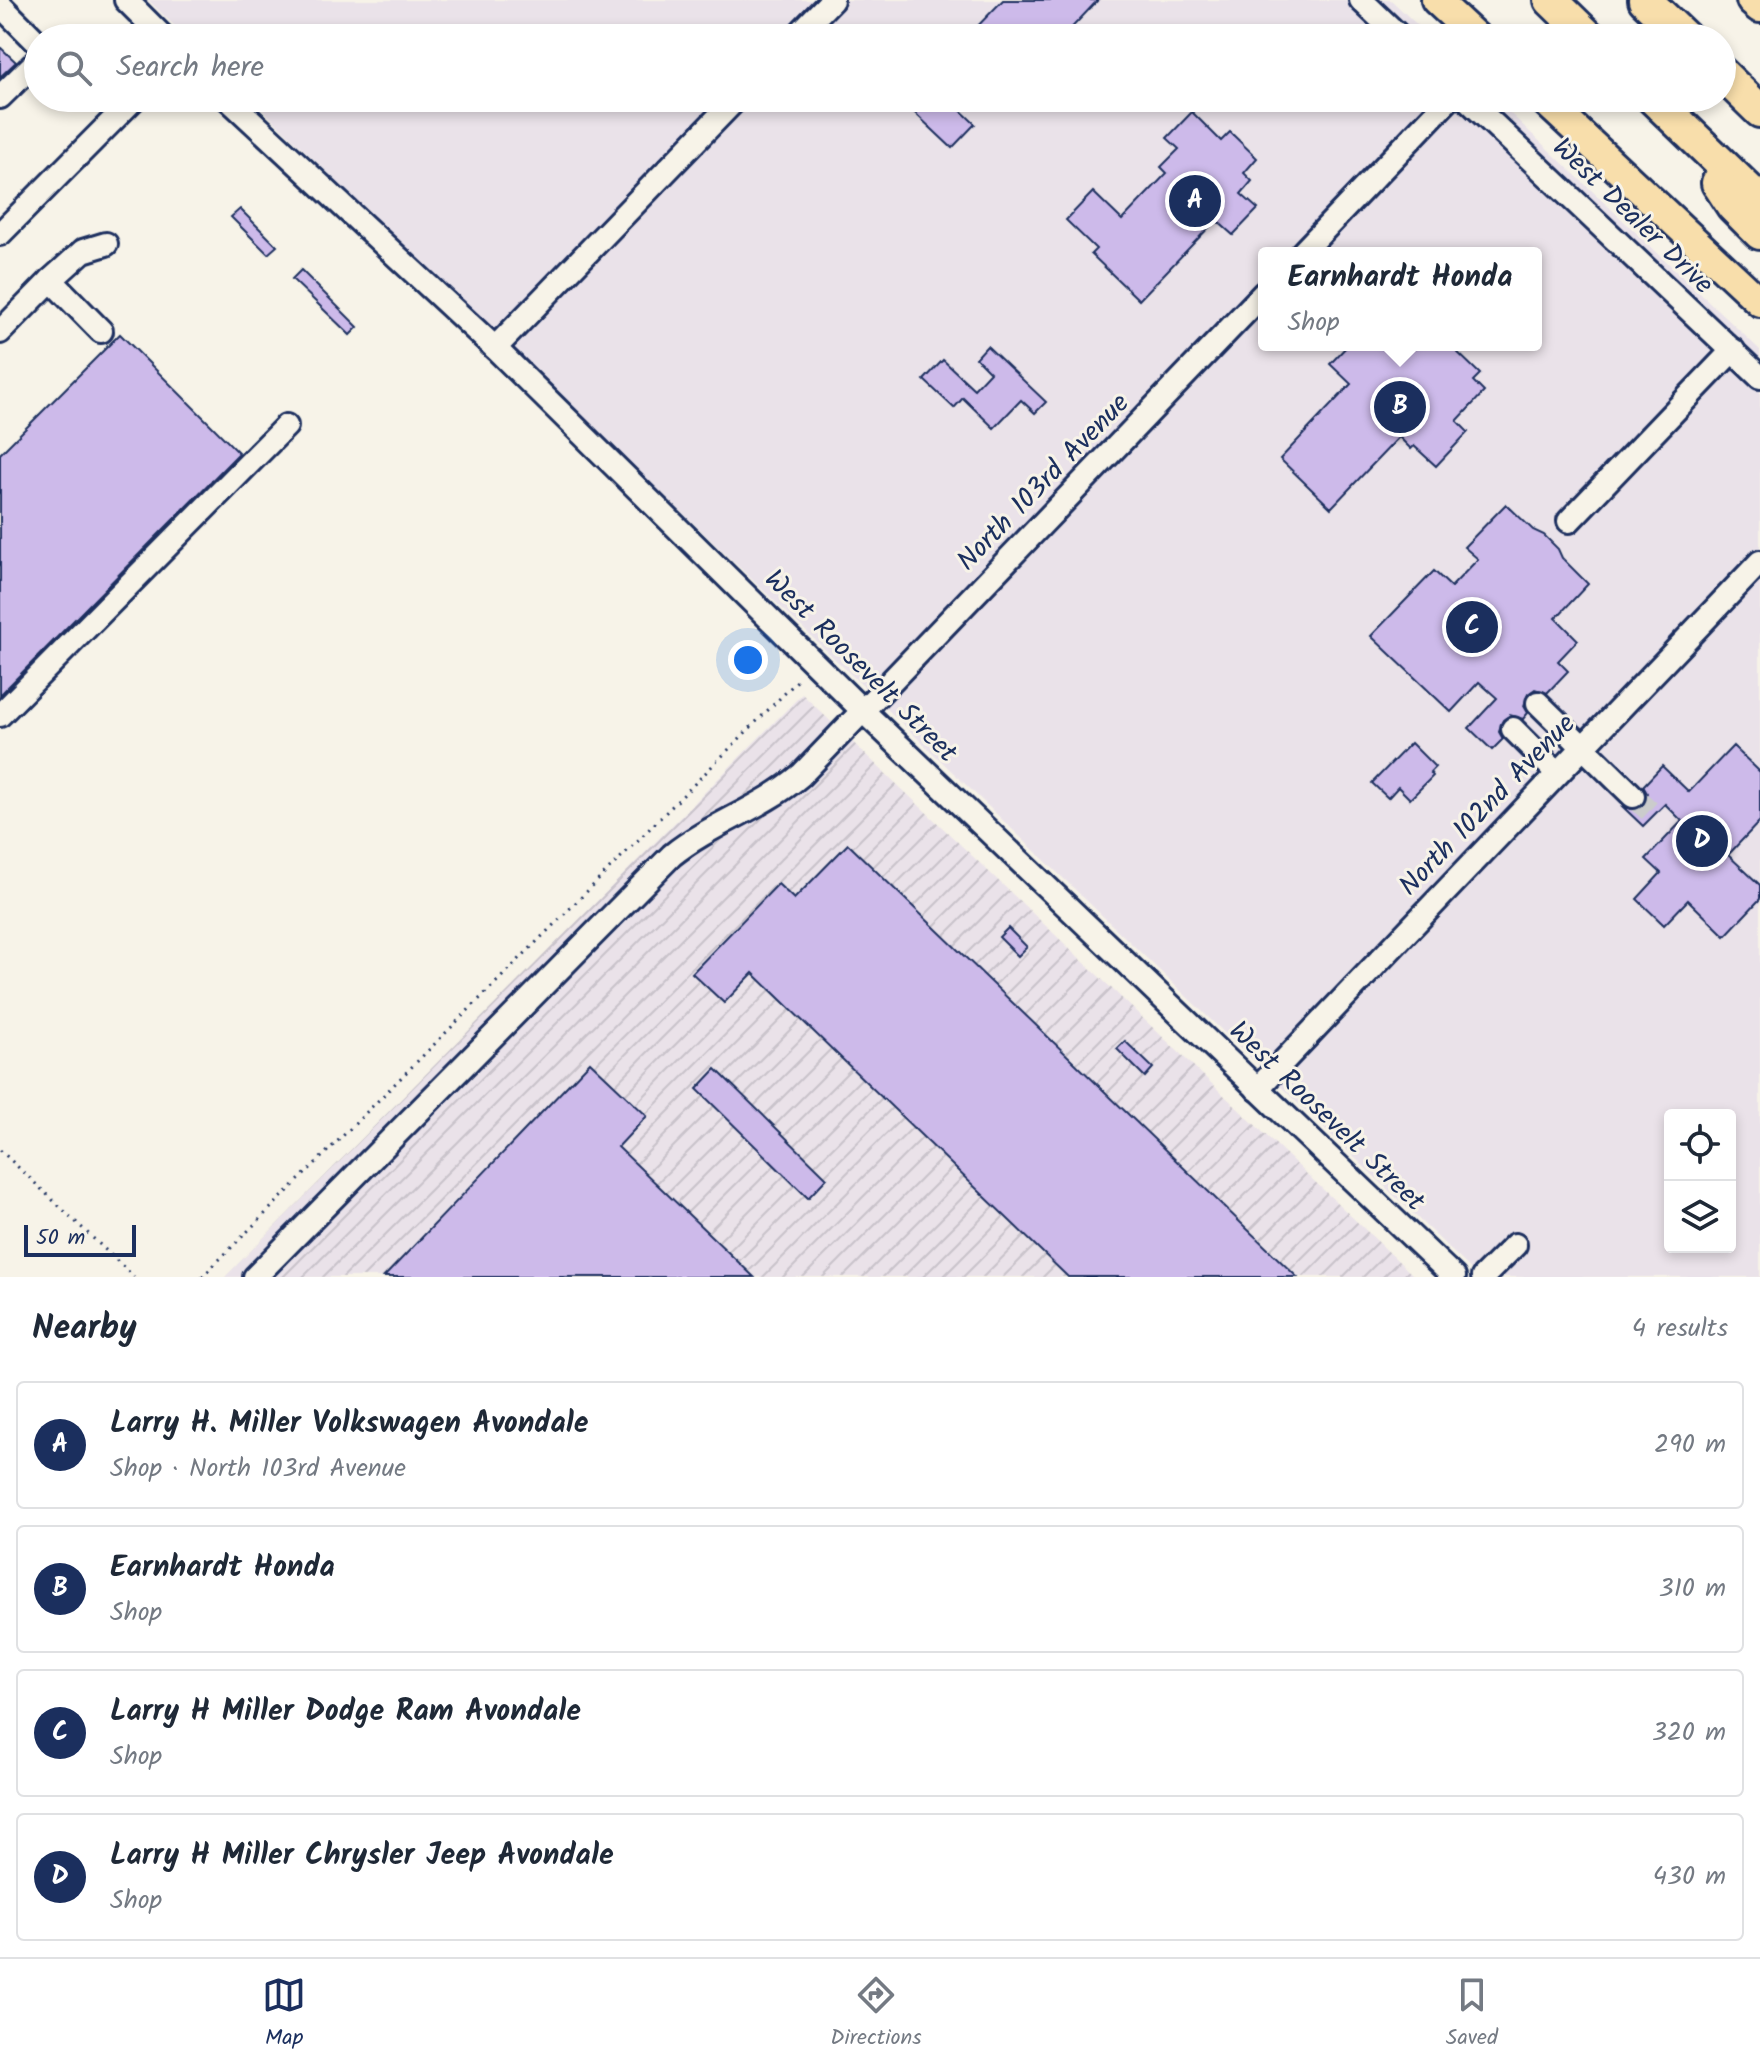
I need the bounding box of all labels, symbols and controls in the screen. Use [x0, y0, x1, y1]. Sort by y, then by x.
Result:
search box [24, 24, 1736, 112]
text: Search here [116, 44, 264, 92]
icon: search [52, 46, 96, 90]
street label: West Dealer Drive [1541, 127, 1724, 306]
pin: A [1169, 171, 1221, 231]
popup [1258, 247, 1542, 351]
text: Earnhardt Honda [1288, 254, 1512, 302]
text: Shop [1288, 302, 1339, 344]
pin: B [1374, 377, 1426, 437]
street label: North 103rd Avenue [946, 383, 1141, 582]
street label: West Roosevelt Street [753, 559, 969, 775]
pin: C [1446, 597, 1498, 657]
your location [728, 640, 768, 680]
street label: North 102nd Avenue [1388, 704, 1587, 908]
pin: D [1676, 811, 1728, 871]
street label: West Roosevelt Street [1217, 1011, 1436, 1224]
map controls [1664, 1109, 1736, 1253]
button: locate [1664, 1109, 1736, 1181]
button: layers [1664, 1181, 1736, 1253]
scale bar [24, 1221, 136, 1257]
text: 50 m [36, 1221, 85, 1256]
text: Nearby [32, 1302, 137, 1356]
text: 4 results [1632, 1308, 1728, 1350]
text: Larry H. Miller Volkswagen Avondale [110, 1400, 588, 1448]
text: A [52, 1424, 68, 1466]
text: 290 m [1654, 1424, 1726, 1466]
text: Shop · North 103rd Avenue [110, 1448, 406, 1490]
text: Earnhardt Honda [110, 1544, 335, 1592]
text: B [52, 1568, 68, 1610]
text: 310 m [1659, 1568, 1726, 1610]
text: Shop [110, 1592, 162, 1634]
text: Larry H Miller Dodge Ram Avondale [110, 1688, 581, 1736]
text: C [52, 1712, 68, 1754]
text: 320 m [1652, 1712, 1726, 1754]
text: Shop [110, 1736, 162, 1778]
text: Larry H Miller Chrysler Jeep Avondale [110, 1832, 614, 1880]
text: D [51, 1856, 69, 1898]
text: 430 m [1653, 1856, 1726, 1898]
text: Shop [110, 1880, 162, 1922]
tab: Map [262, 1973, 306, 2056]
tab: Directions [830, 1973, 922, 2056]
tab: Saved [1446, 1973, 1498, 2056]

